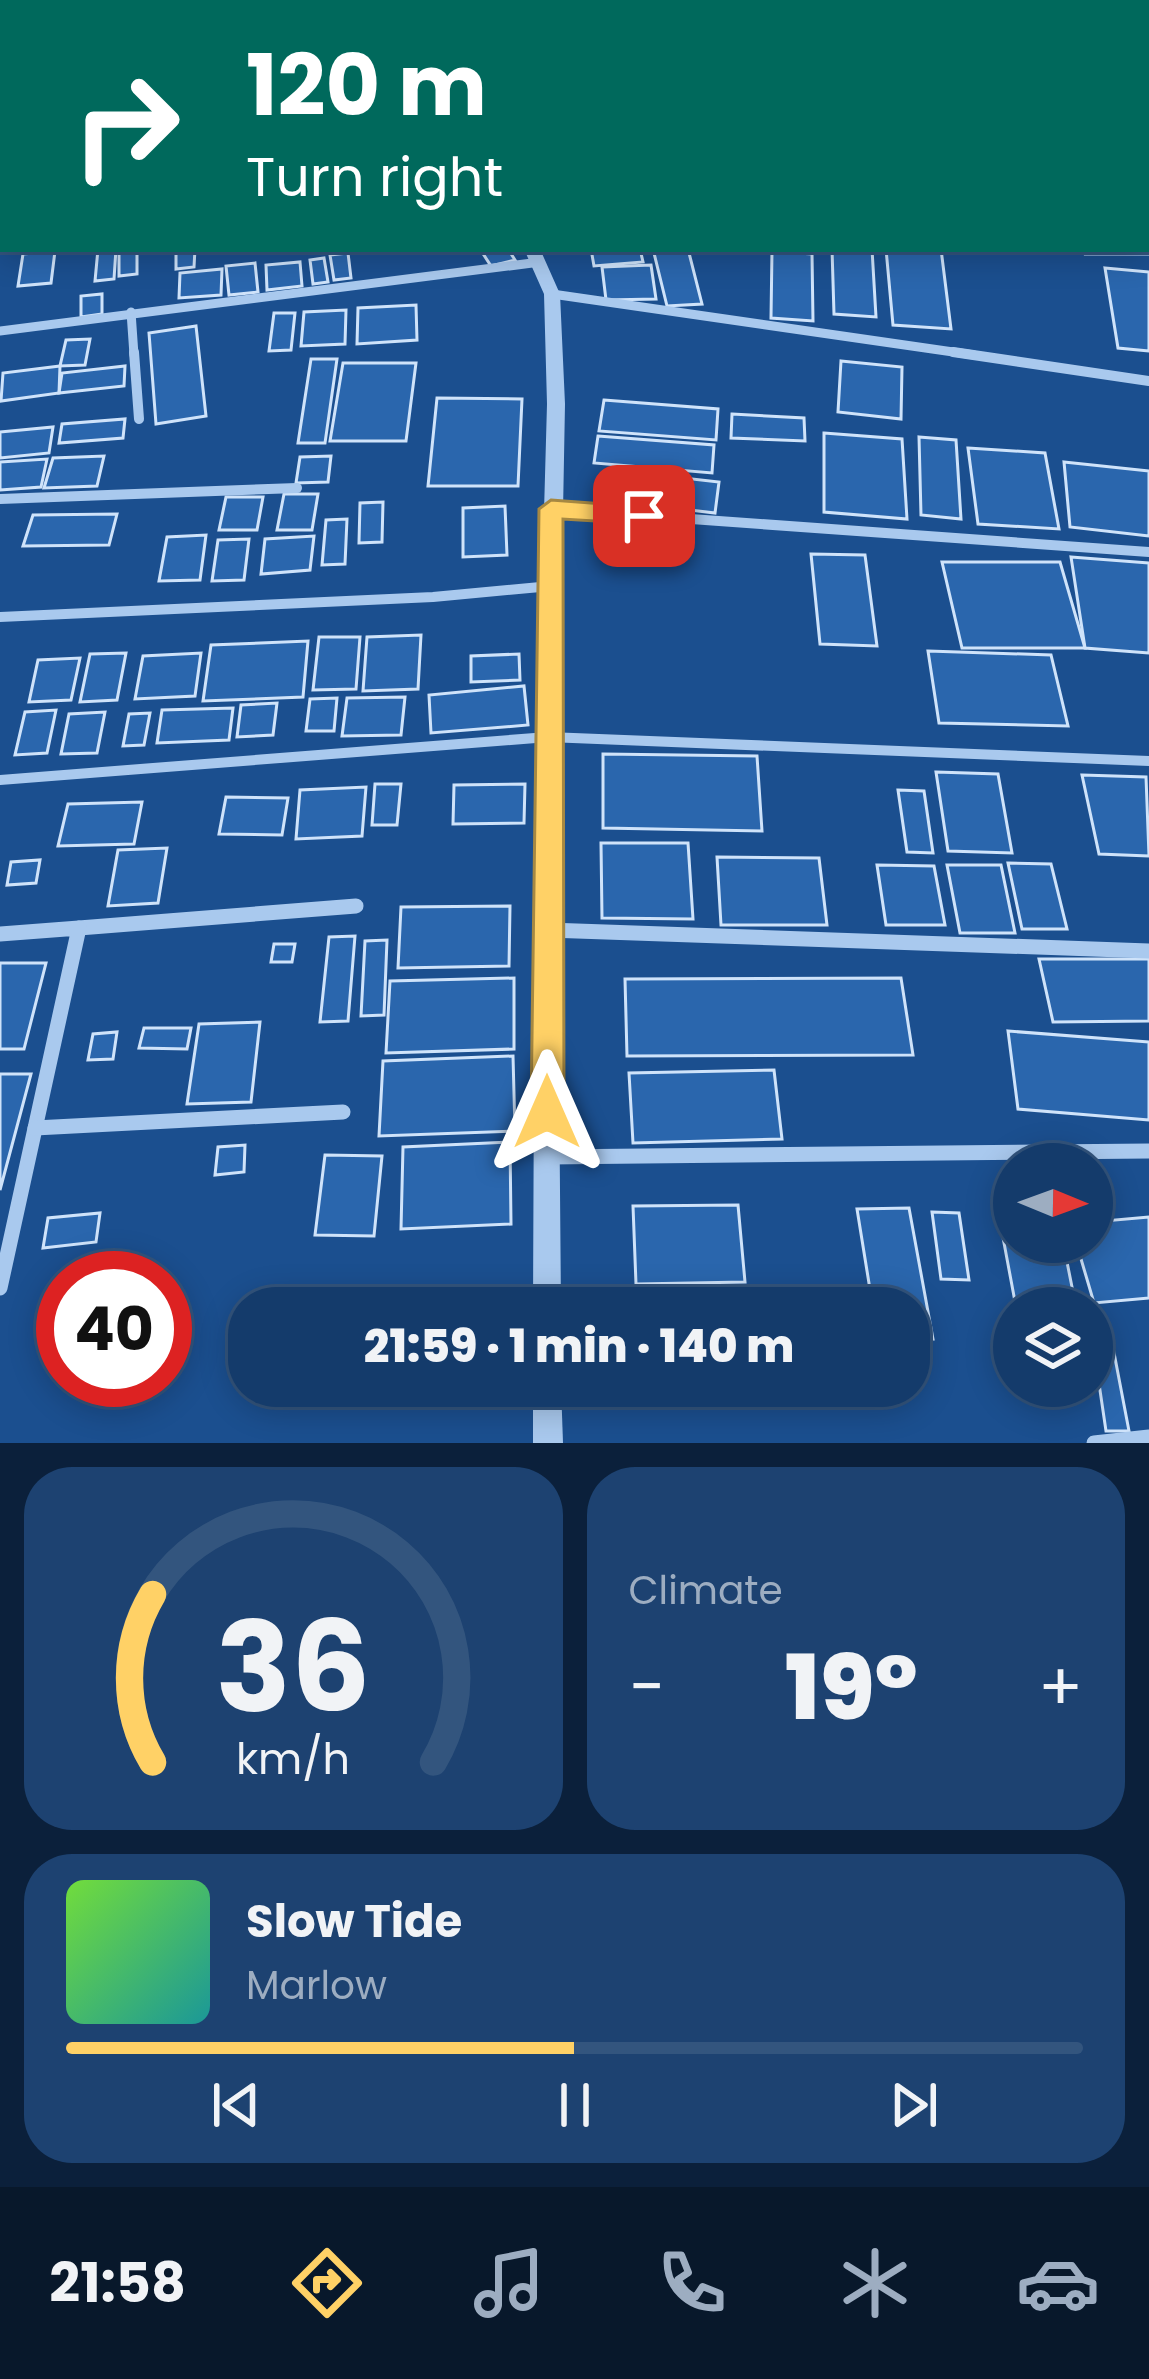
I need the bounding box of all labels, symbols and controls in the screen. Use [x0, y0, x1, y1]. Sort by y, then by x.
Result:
text: 120 m [246, 27, 487, 144]
icon: right [48, 48, 204, 204]
text: Turn right [246, 139, 503, 215]
pin [593, 465, 695, 567]
icon: arrive [611, 483, 677, 549]
position arrow [484, 1049, 610, 1175]
north arrow [993, 1143, 1113, 1263]
map controls [993, 1143, 1113, 1407]
speed limit sign: 40 [36, 1251, 192, 1407]
button: layers [993, 1287, 1113, 1407]
text: 21:59 · 1 min · 140 m [364, 1315, 794, 1378]
text: Climate [629, 1563, 783, 1618]
text: 36 [216, 1580, 371, 1755]
text: 19° [785, 1624, 918, 1751]
text: − [629, 1641, 665, 1733]
text: + [1038, 1641, 1083, 1733]
text: km/h [236, 1728, 350, 1788]
text: Slow Tide [246, 1890, 462, 1953]
text: Marlow [246, 1958, 387, 2013]
icon: previous [203, 2072, 269, 2138]
icon: pause [542, 2072, 608, 2138]
icon: next [881, 2072, 947, 2138]
icon: directions [285, 2241, 369, 2325]
icon: music [467, 2241, 551, 2325]
icon: phone [650, 2241, 734, 2325]
icon: climate [833, 2241, 917, 2325]
icon: car [1016, 2241, 1100, 2325]
text: 21:58 [49, 2245, 186, 2321]

